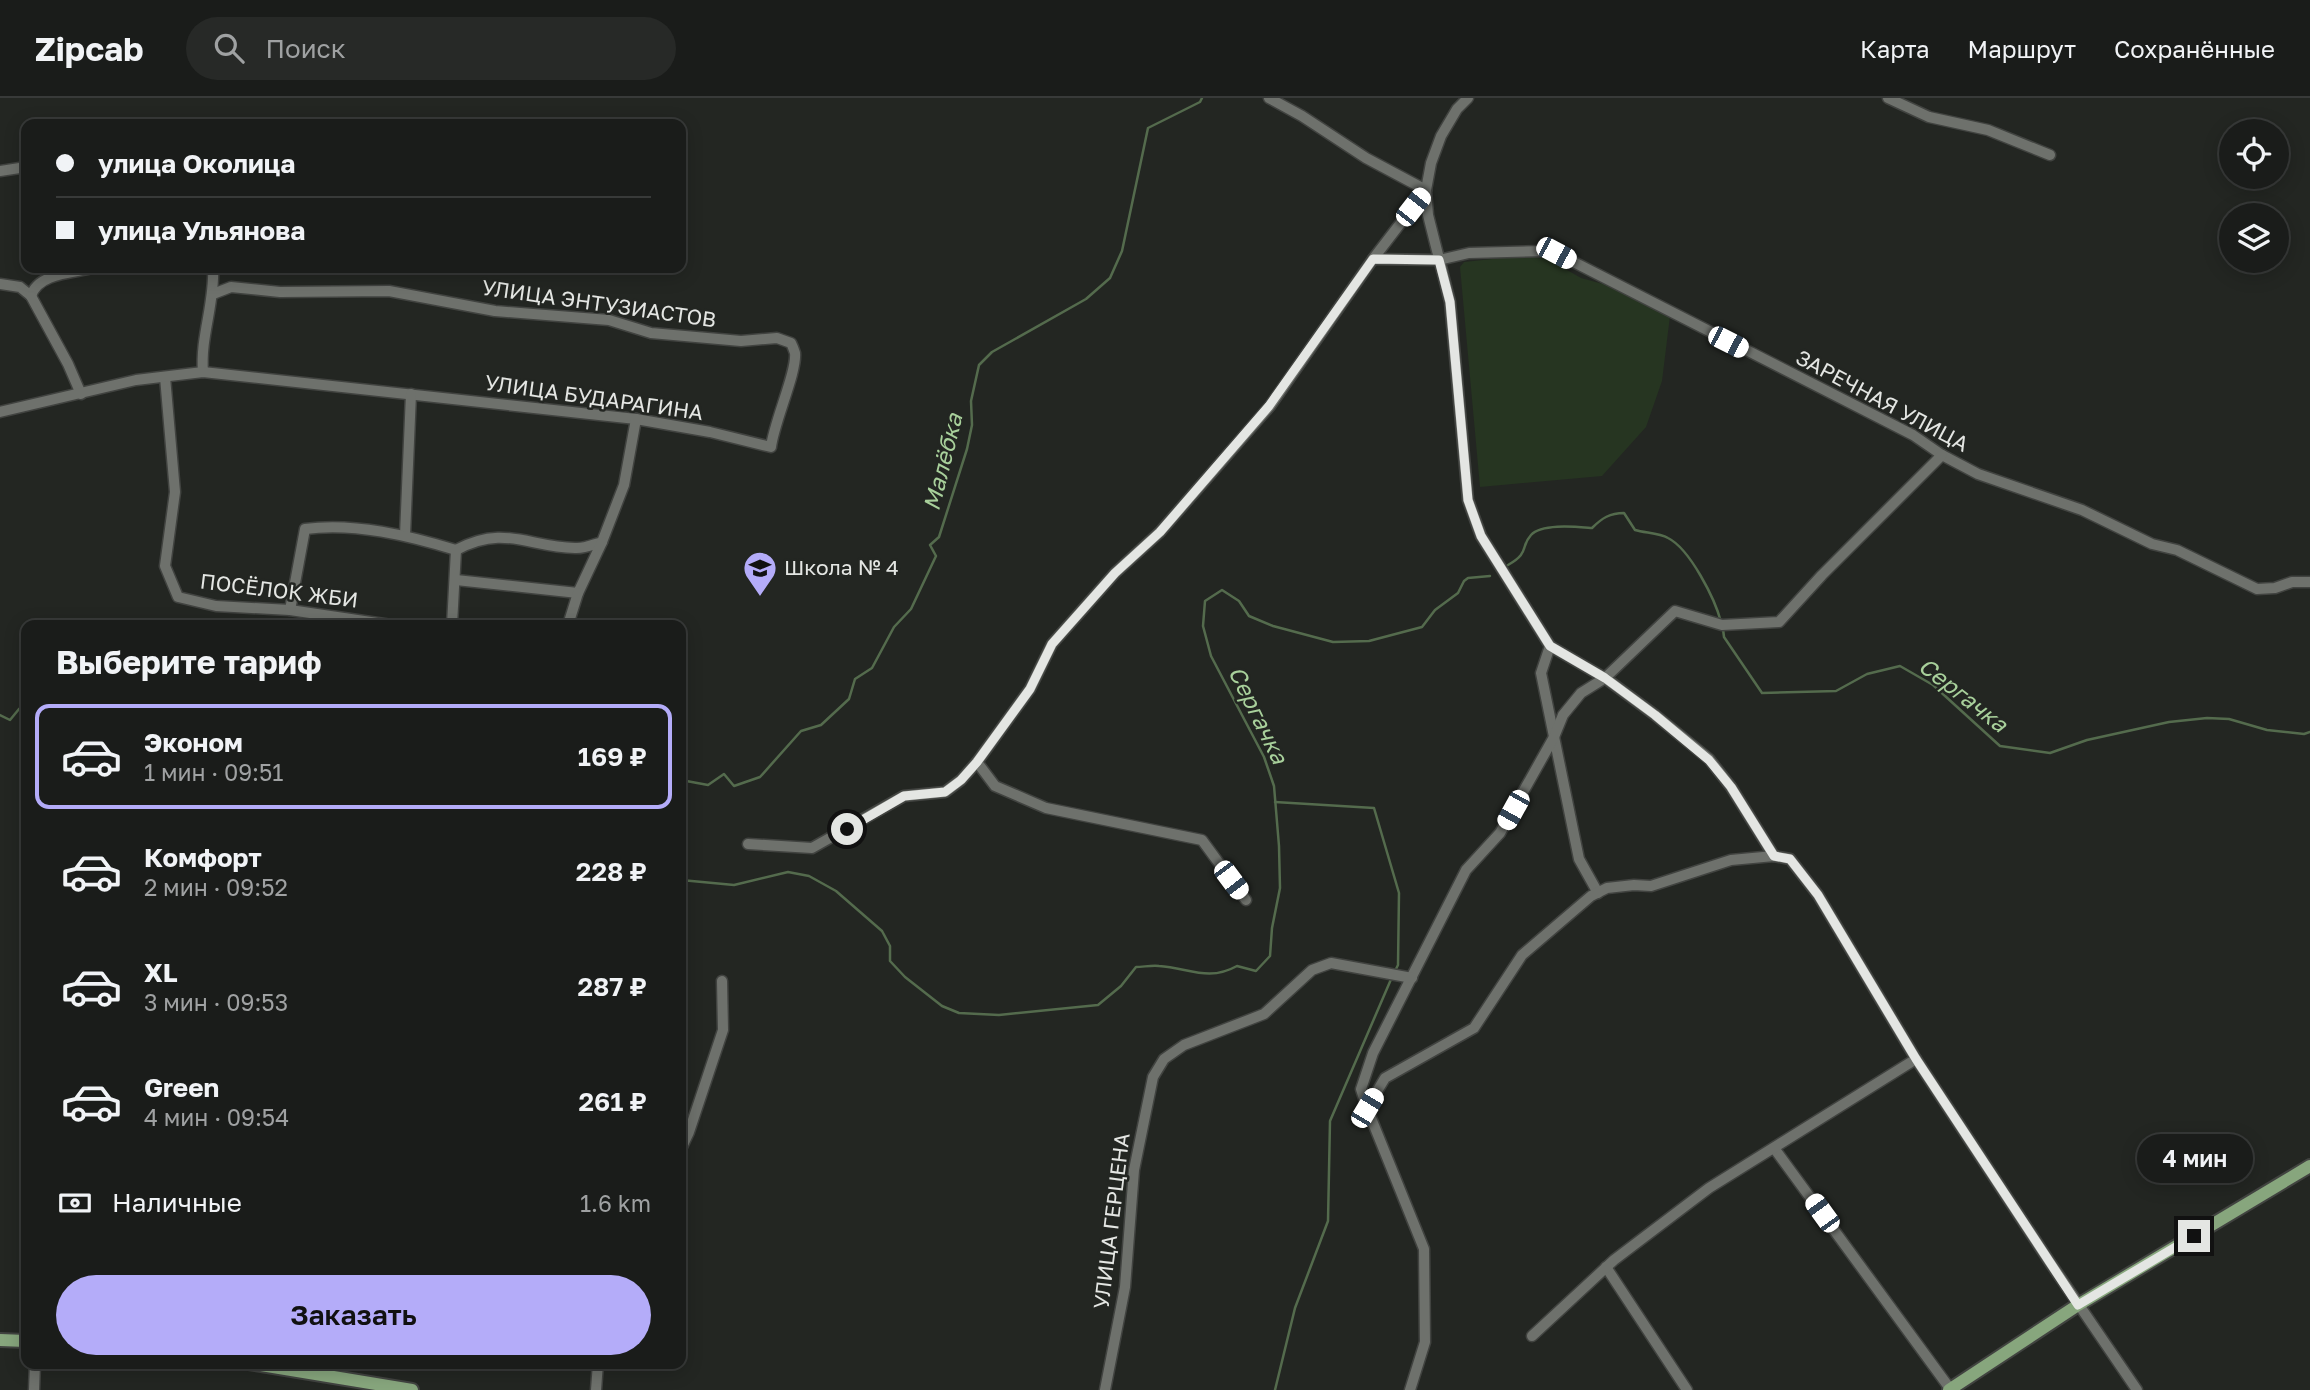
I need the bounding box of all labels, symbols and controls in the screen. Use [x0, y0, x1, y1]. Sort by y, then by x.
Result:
search box [186, 17, 676, 80]
text: Zipcab [35, 29, 144, 68]
icon: search [210, 29, 248, 67]
text: Поиск [266, 33, 346, 64]
text: Карта [1860, 34, 1930, 63]
text: Маршрут [1968, 34, 2076, 63]
text: Сохранённые [2114, 34, 2275, 63]
map controls [2219, 119, 2289, 273]
button: locate [2219, 119, 2289, 189]
text: улица Околица [98, 148, 295, 179]
car [1392, 184, 1435, 230]
button: layers [2219, 203, 2289, 273]
text: улица Ульянова [98, 215, 305, 246]
car [1533, 234, 1580, 272]
street label: УЛИЦА ЭНТУЗИАСТОВ [480, 274, 718, 332]
car [1705, 323, 1752, 361]
street label: ЗАРЕЧНАЯ УЛИЦА [1792, 344, 1973, 457]
street label: УЛИЦА БУДАРАГИНА [483, 369, 705, 425]
water label: Малёбка [916, 409, 968, 513]
school or university icon: Школа № 4 [741, 549, 779, 598]
place label: Школа № 4 [784, 554, 899, 580]
street label: ПОСЁЛОК ЖБИ [199, 567, 360, 613]
text: Выберите тариф [56, 643, 322, 681]
water label: Сергачка [1914, 651, 2014, 738]
water label: Сергачка [1223, 661, 1295, 769]
icon: car [60, 725, 123, 788]
text: Эконом [144, 727, 243, 758]
text: 169 ₽ [578, 741, 647, 772]
text: 1 мин · 09:51 [144, 758, 284, 786]
car [1494, 787, 1533, 833]
route start [831, 813, 863, 845]
icon: car [60, 840, 123, 903]
text: Комфорт [144, 842, 262, 873]
text: 228 ₽ [576, 856, 647, 887]
car [1210, 857, 1253, 903]
text: 2 мин · 09:52 [144, 873, 288, 901]
icon: car [60, 955, 123, 1018]
text: XL [144, 957, 178, 988]
text: 287 ₽ [577, 971, 647, 1002]
text: 3 мин · 09:53 [144, 988, 288, 1016]
icon: car [60, 1070, 123, 1133]
text: Green [144, 1072, 219, 1103]
car [1348, 1085, 1387, 1131]
text: 261 ₽ [578, 1086, 647, 1117]
text: 4 мин · 09:54 [144, 1103, 289, 1131]
street label: УЛИЦА ГЕРЦЕНА [1087, 1131, 1135, 1310]
callout: 4 мин [2136, 1134, 2252, 1184]
text: 4 мин [2163, 1144, 2227, 1172]
icon: cash [56, 1184, 94, 1222]
text: Наличные [112, 1187, 242, 1218]
text: 1.6 km [580, 1189, 651, 1217]
car [1802, 1190, 1843, 1236]
route end [2178, 1220, 2210, 1252]
button: Заказать [56, 1275, 651, 1355]

